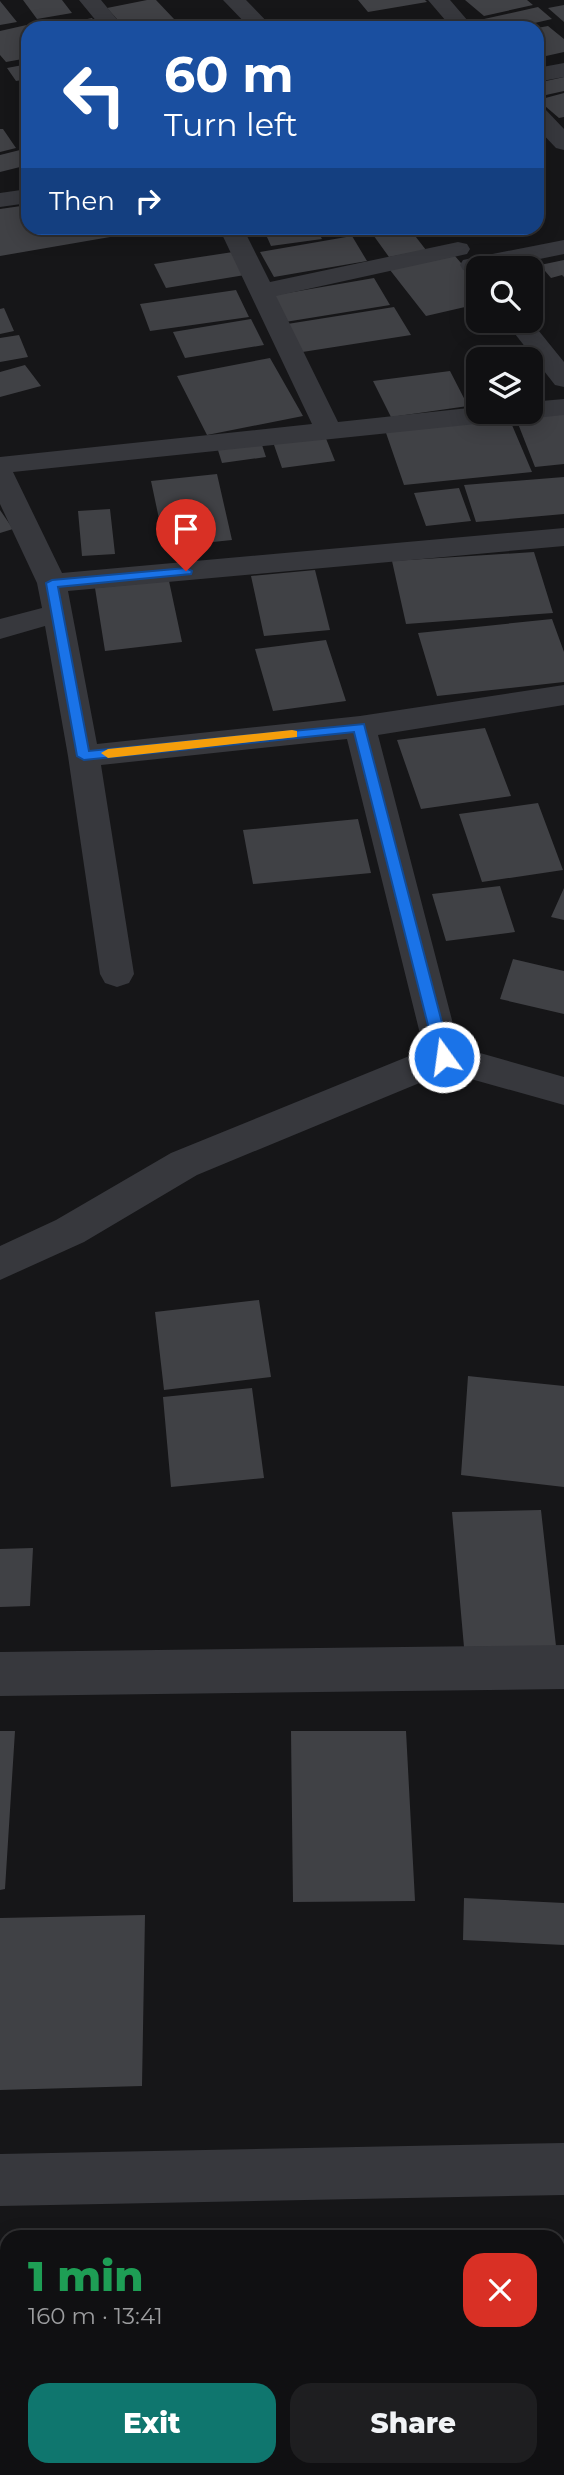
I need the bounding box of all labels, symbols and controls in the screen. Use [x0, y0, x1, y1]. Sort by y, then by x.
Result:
text: 60 m [164, 45, 294, 104]
icon: left [49, 49, 140, 140]
text: Turn left [164, 105, 298, 144]
icon: right [129, 182, 167, 220]
text: Then [49, 185, 115, 217]
map controls [466, 256, 543, 424]
button: search [466, 256, 543, 333]
button: layers [466, 347, 543, 424]
pin [156, 499, 216, 571]
icon: arrive [167, 510, 205, 548]
position arrow [407, 1020, 481, 1094]
text: 1 min [28, 2250, 144, 2302]
button: close [463, 2253, 537, 2327]
text: 160 m · 13:41 [28, 2302, 163, 2330]
button: Exit [28, 2383, 276, 2463]
button: Share [290, 2383, 537, 2463]

